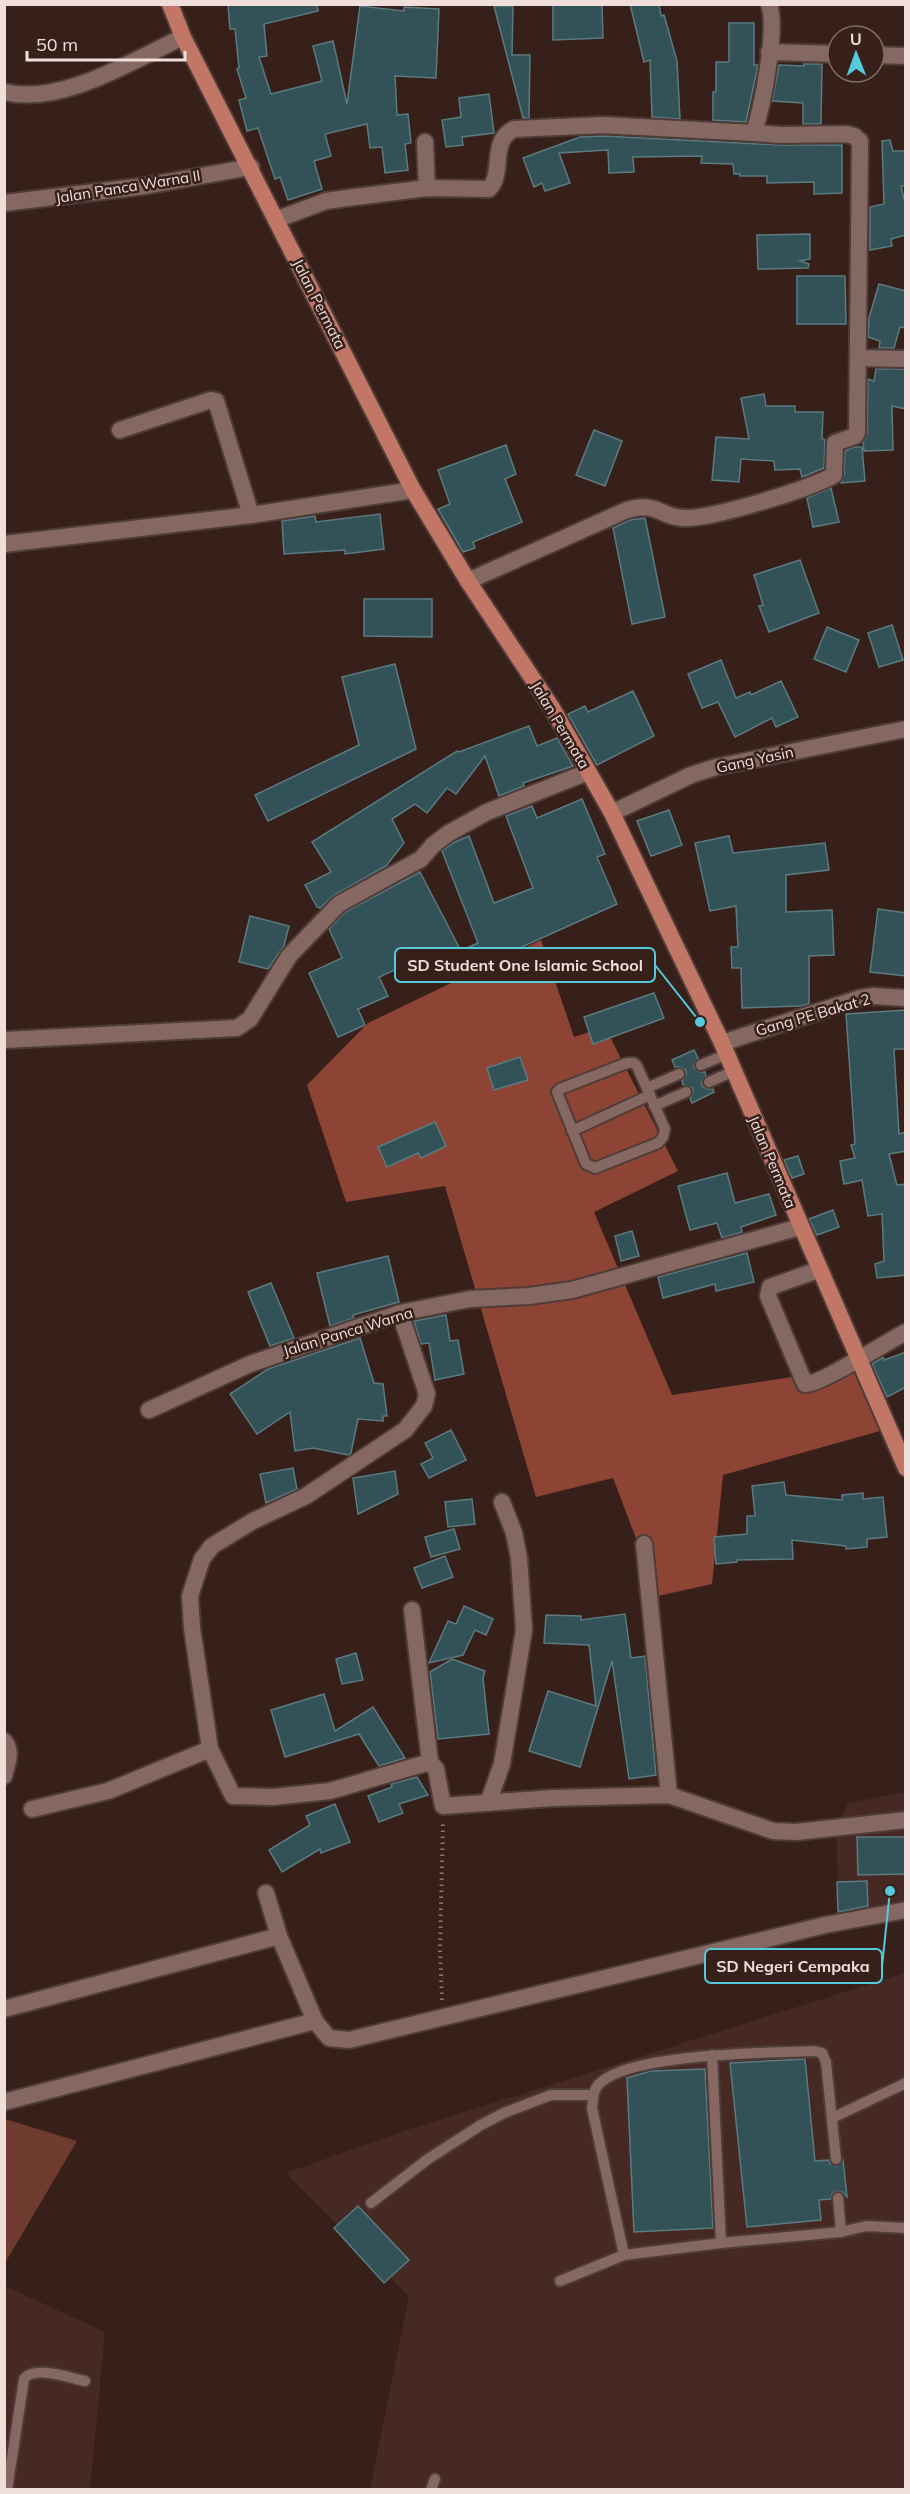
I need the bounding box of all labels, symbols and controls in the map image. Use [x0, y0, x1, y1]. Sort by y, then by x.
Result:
scale bar [27, 24, 184, 62]
north arrow [826, 24, 886, 84]
text: U [850, 29, 862, 49]
text: 50 m [36, 33, 78, 56]
street label: Jalan Panca Warna II [54, 166, 202, 207]
street label: Jalan Permata [289, 256, 350, 352]
street label: Jalan Permata [527, 678, 594, 772]
street label: Gang Yasin [715, 742, 795, 777]
callout: SD Student One Islamic School [395, 948, 655, 982]
text: SD Student One Islamic School [407, 955, 643, 975]
street label: Gang PE Bakat 2 [753, 989, 872, 1040]
street label: Jalan Permata [744, 1113, 800, 1211]
street label: Jalan Panca Warna [281, 1303, 415, 1360]
callout: SD Negeri Cempaka [705, 1949, 882, 1983]
text: SD Negeri Cempaka [716, 1956, 870, 1976]

